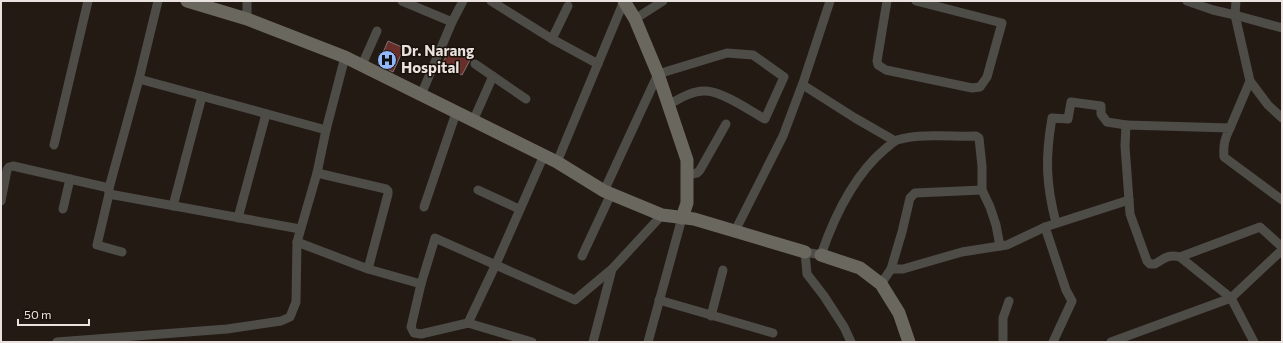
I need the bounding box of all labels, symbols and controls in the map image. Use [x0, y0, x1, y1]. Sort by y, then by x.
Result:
place label: Dr. Narang Hospital [401, 41, 474, 76]
hospital icon: Dr. Narang Hospital [376, 49, 398, 71]
scale bar [18, 301, 89, 327]
text: 50 m [24, 307, 52, 321]

